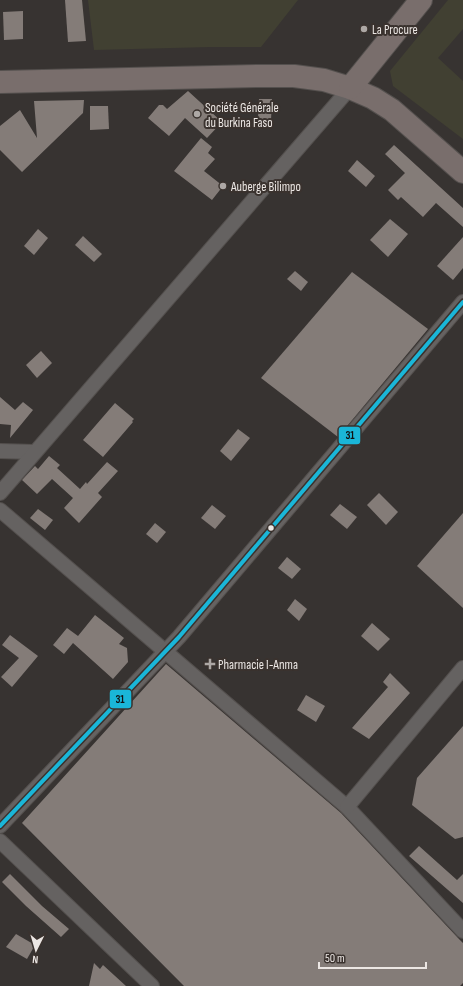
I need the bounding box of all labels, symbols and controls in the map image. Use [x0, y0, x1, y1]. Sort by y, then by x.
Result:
place label: La Procure [372, 22, 418, 38]
marker: La Procure [359, 24, 369, 34]
place label: Société Générale du Burkina Faso [205, 100, 279, 131]
marker: Société Générale du Burkina Faso [192, 109, 202, 119]
place label: Auberge Bilimpo [230, 179, 301, 195]
marker: Auberge Bilimpo [218, 181, 228, 191]
line badge: 31 [338, 426, 361, 445]
text: 31 [345, 429, 355, 442]
unlabelled marker [266, 523, 276, 533]
place label: Pharmacie I-Anma [218, 657, 298, 673]
marker: Pharmacie I-Anma [205, 659, 215, 669]
line badge: 31 [109, 689, 132, 709]
text: 31 [115, 693, 125, 706]
north arrow [16, 930, 56, 970]
scale bar [319, 944, 426, 970]
text: 50 m [325, 951, 345, 966]
text: N [32, 953, 39, 966]

